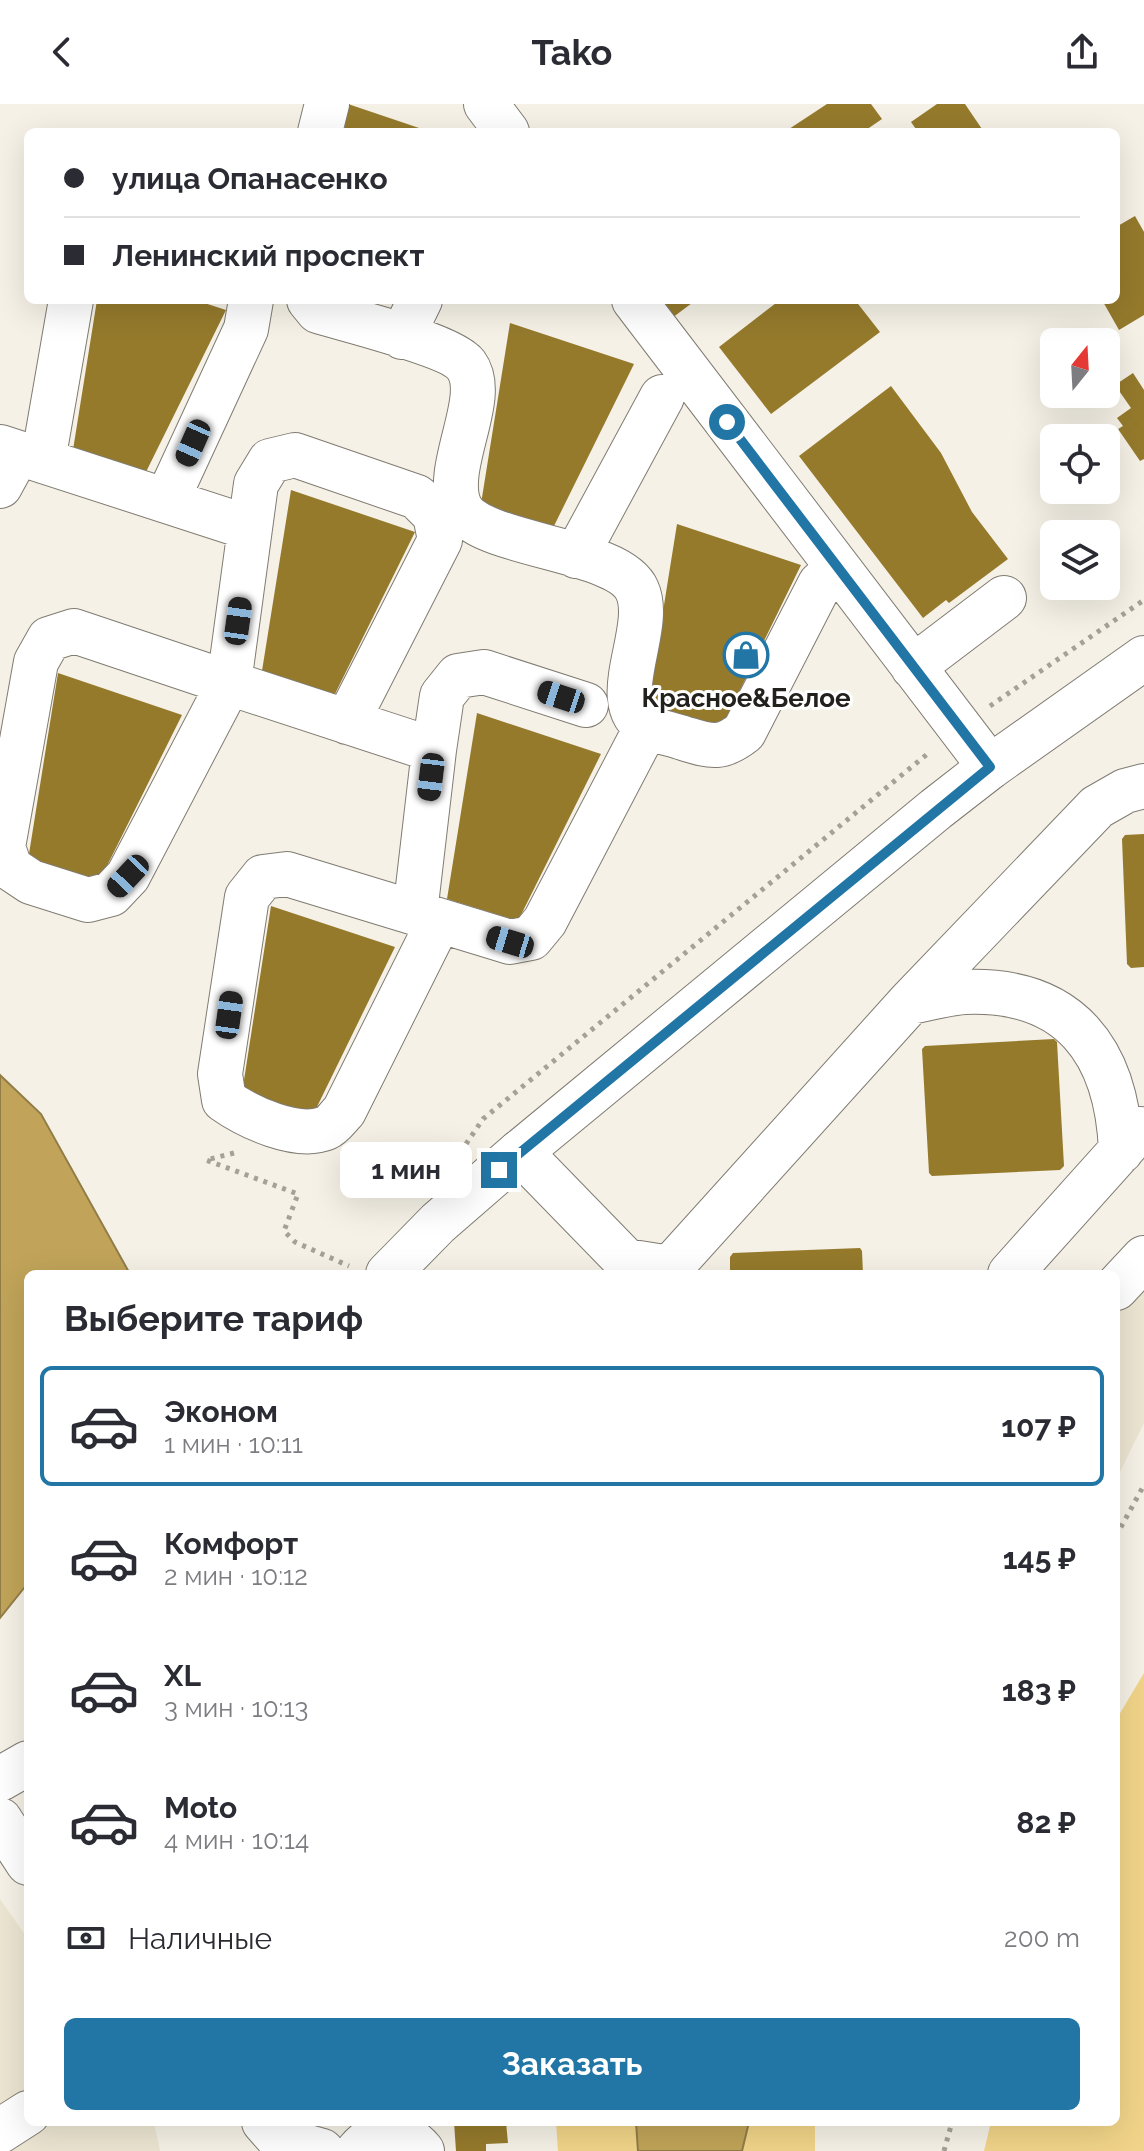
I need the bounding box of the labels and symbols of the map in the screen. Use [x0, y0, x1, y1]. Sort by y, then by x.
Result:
north arrow [1040, 328, 1120, 408]
route start [709, 404, 745, 440]
car [172, 416, 214, 470]
car [223, 596, 253, 646]
shop icon: Красное&Белое [722, 631, 770, 679]
car [534, 678, 588, 716]
place label: Красное&Белое [641, 683, 851, 713]
car [416, 752, 446, 802]
car [103, 850, 153, 902]
car [484, 924, 536, 960]
car [214, 990, 244, 1040]
callout: 1 мин [339, 1142, 471, 1198]
route end [481, 1152, 517, 1188]

